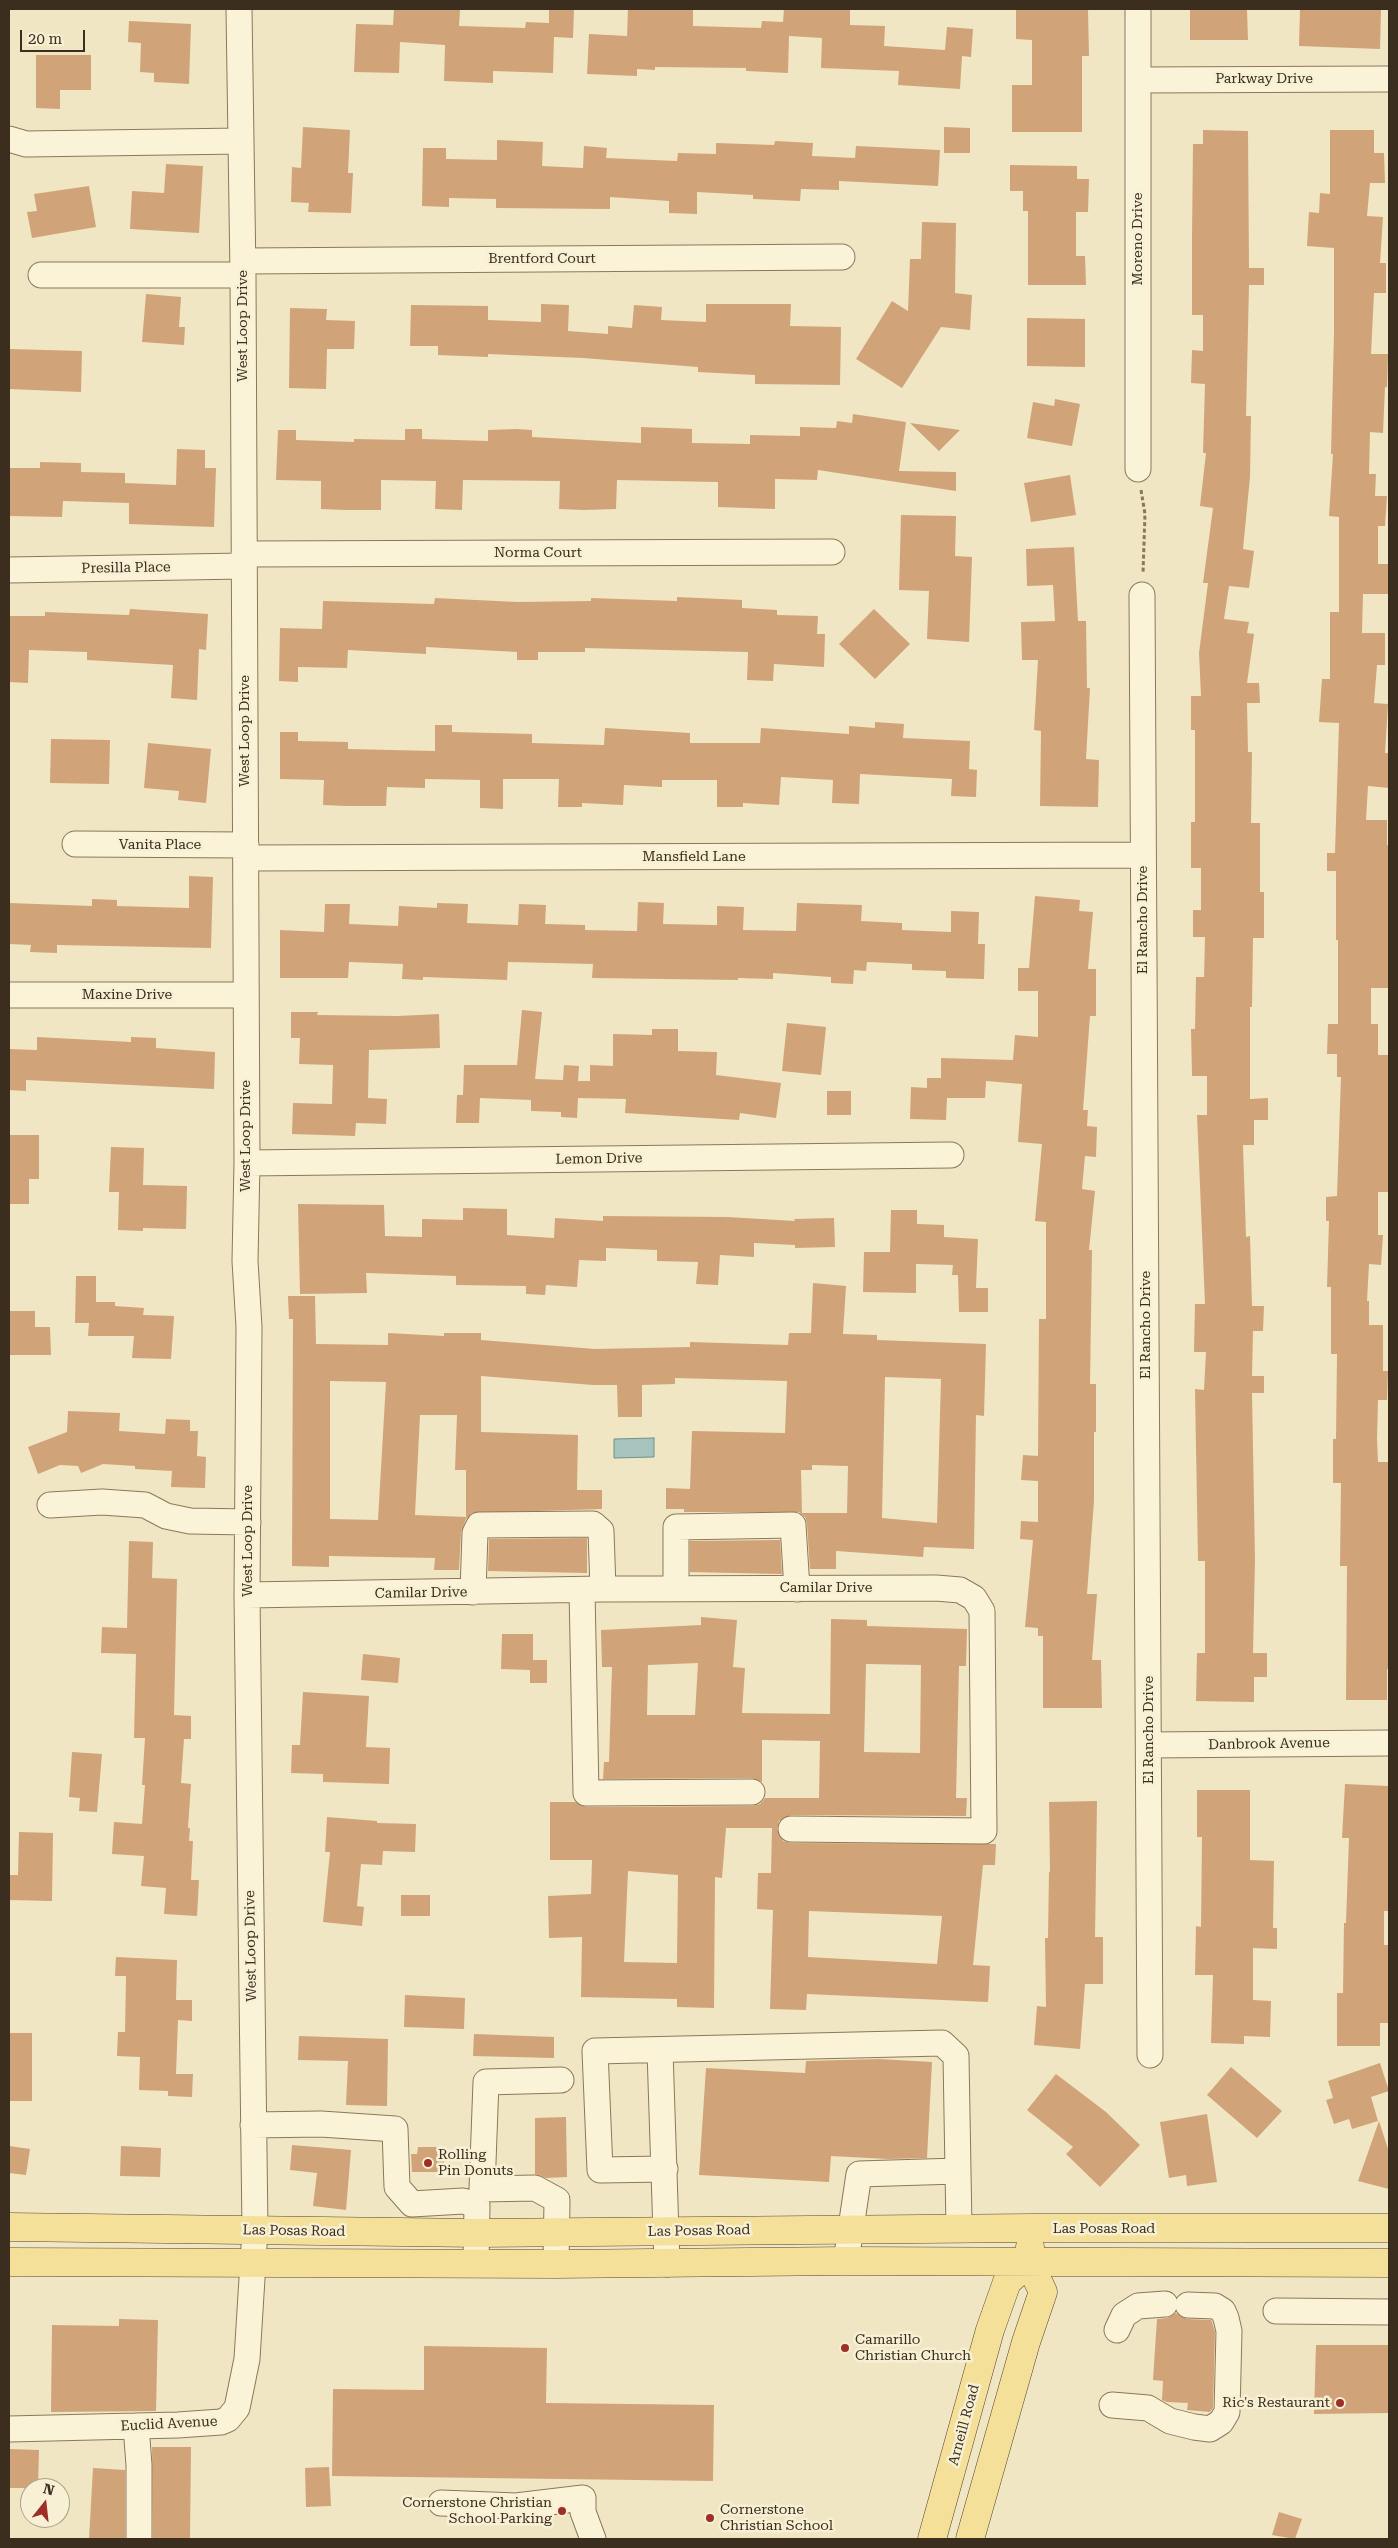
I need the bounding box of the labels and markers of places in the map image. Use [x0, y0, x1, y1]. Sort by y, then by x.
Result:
place label: Rolling Pin Donuts [438, 2147, 513, 2180]
marker: Rolling Pin Donuts [422, 2157, 434, 2169]
place label: Camarillo Christian Church [855, 2332, 971, 2364]
marker: Camarillo Christian Church [839, 2342, 851, 2354]
place label: Ric's Restaurant [1222, 2395, 1330, 2411]
marker: Ric's Restaurant [1334, 2397, 1346, 2409]
place label: Cornerstone Christian School Parking [402, 2495, 552, 2528]
place label: Cornerstone Christian School [720, 2502, 833, 2534]
marker: Cornerstone Christian School Parking [556, 2505, 568, 2517]
marker: Cornerstone Christian School [704, 2512, 716, 2524]

